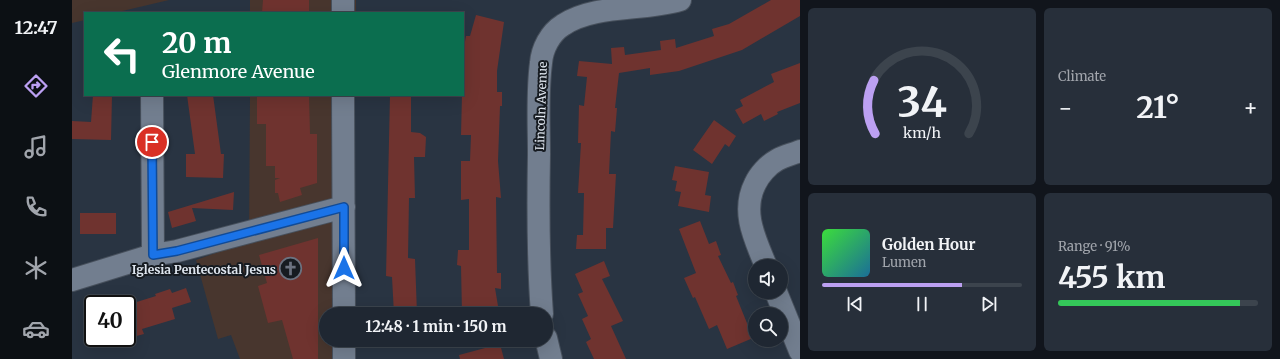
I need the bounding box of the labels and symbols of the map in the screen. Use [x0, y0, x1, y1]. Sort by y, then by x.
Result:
street label: Lincoln Avenue [532, 61, 550, 151]
pin [135, 125, 169, 159]
position arrow [323, 247, 365, 289]
church icon: Iglesia Pentecostal Jesus [278, 256, 304, 282]
place label: Iglesia Pentecostal Jesus [132, 262, 276, 277]
speed limit sign: 40 [84, 295, 136, 347]

